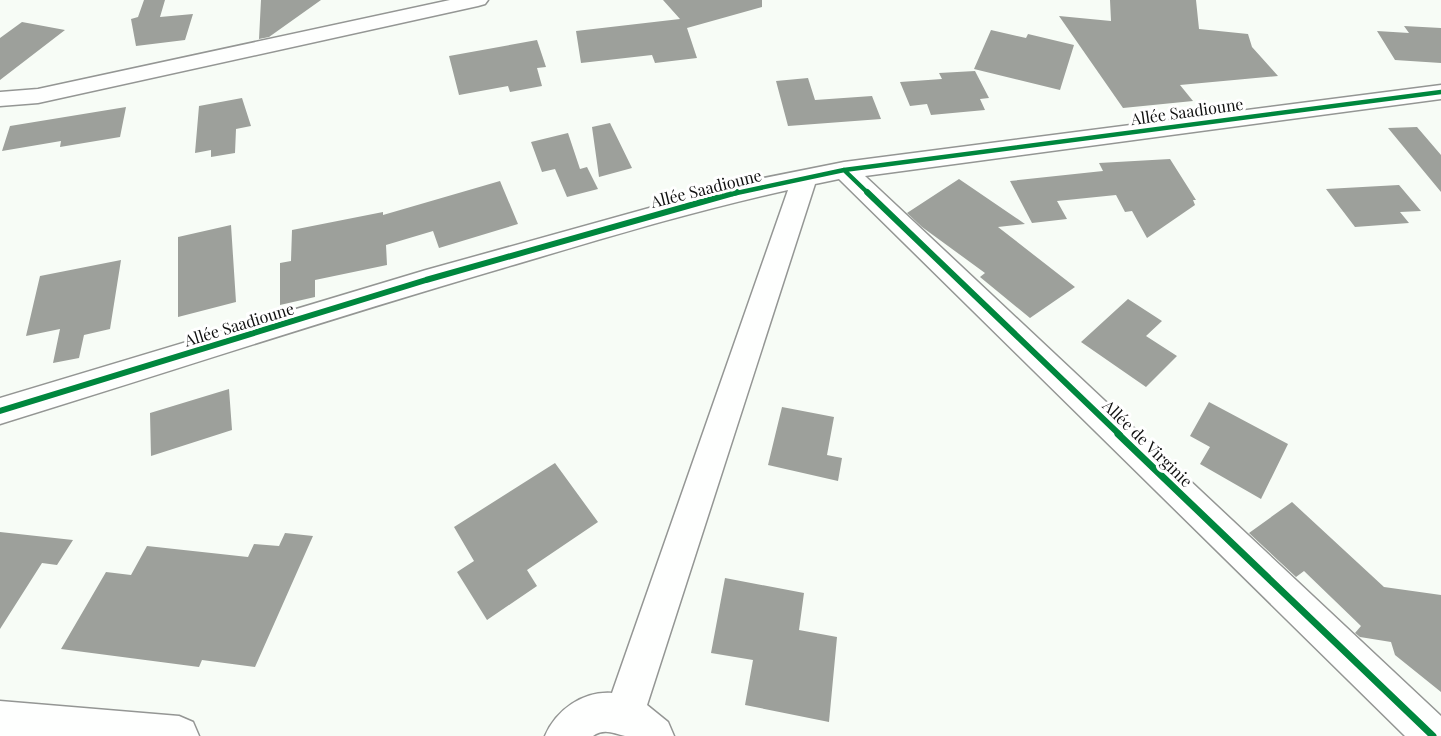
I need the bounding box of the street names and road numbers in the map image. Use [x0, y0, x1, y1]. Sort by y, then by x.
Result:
street label: Allée Saadioune [1128, 93, 1245, 129]
street label: Allée Saadioune [647, 164, 764, 212]
street label: Allée Saadioune [181, 297, 296, 351]
street label: Allée de Virginie [1098, 394, 1197, 491]

